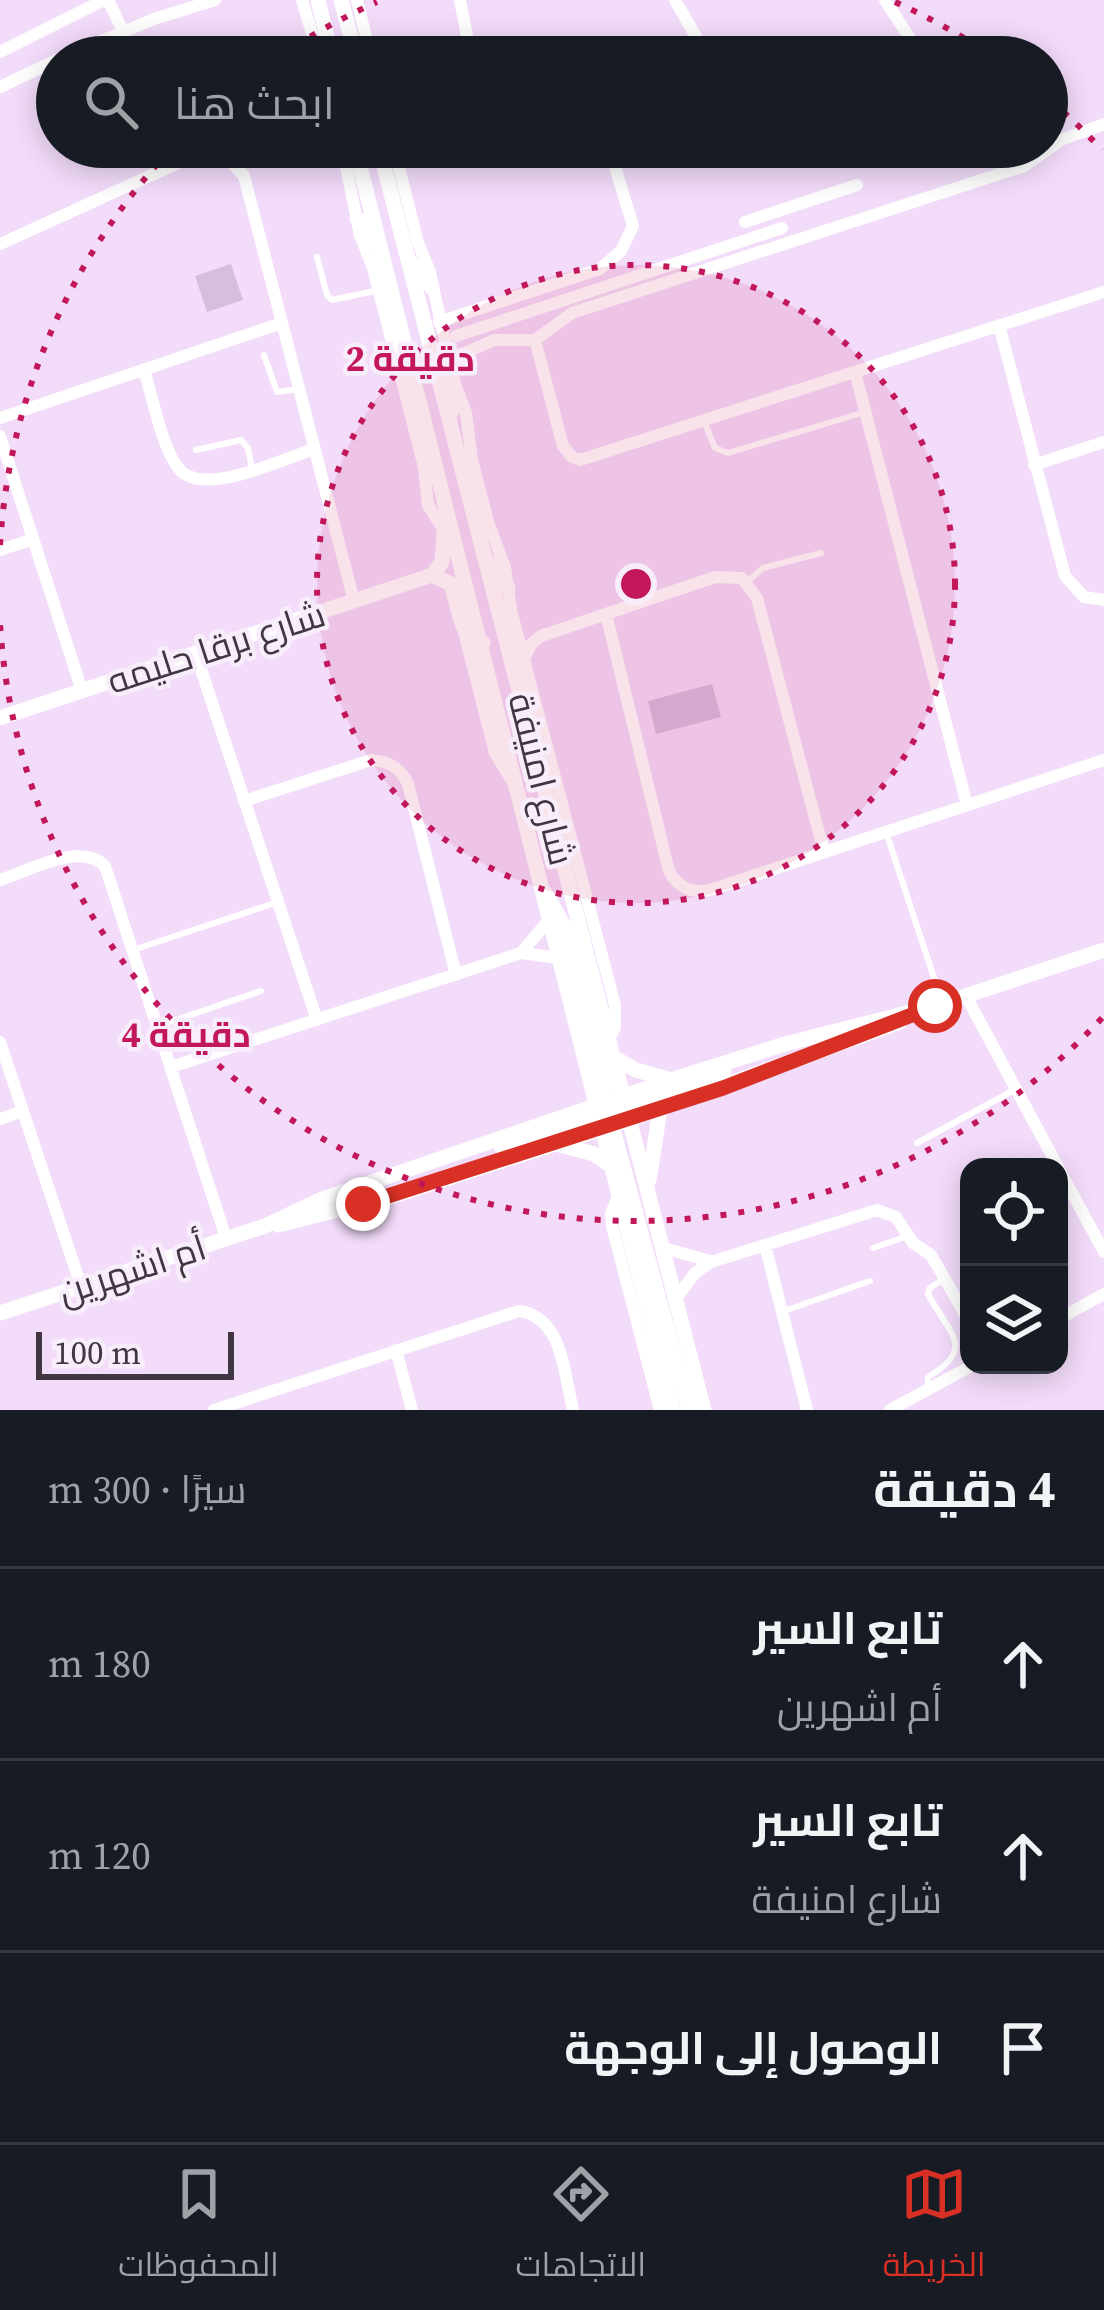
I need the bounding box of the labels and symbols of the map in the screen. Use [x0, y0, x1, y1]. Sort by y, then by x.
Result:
text: 2 دقيقة [346, 334, 475, 383]
centre of rings [615, 563, 657, 605]
street label: شارع برقا حليمه [101, 589, 331, 706]
street label: شارع امنيفة [496, 688, 587, 870]
route start [908, 979, 962, 1033]
text: 4 دقيقة [122, 1010, 251, 1059]
route end [336, 1177, 390, 1231]
street label: أم اشهرين [52, 1223, 212, 1316]
scale bar [36, 1326, 234, 1379]

